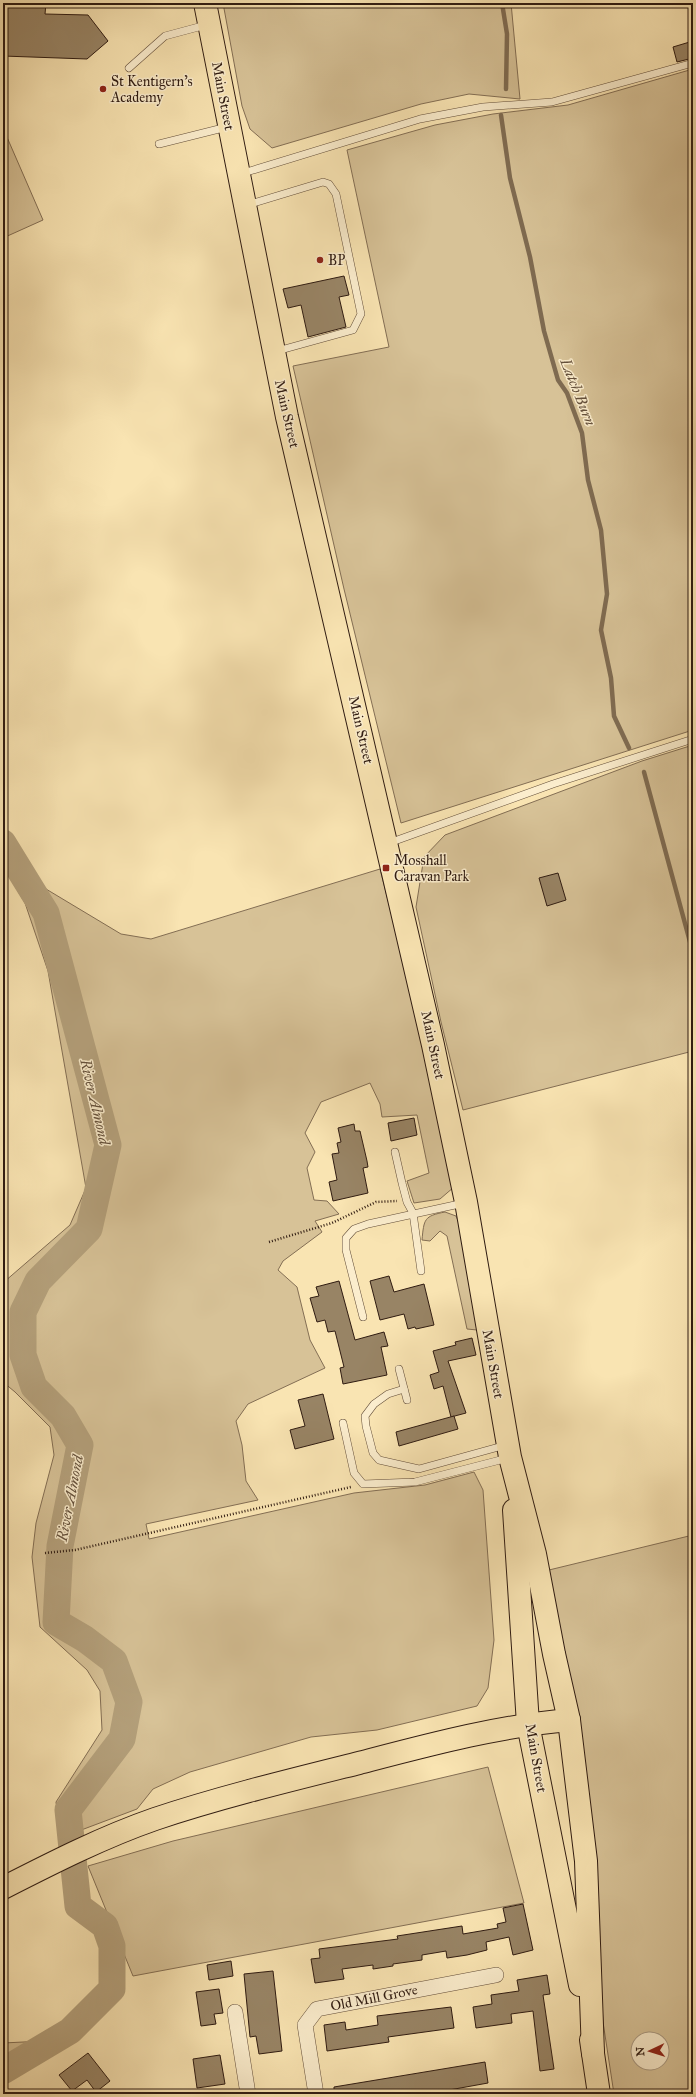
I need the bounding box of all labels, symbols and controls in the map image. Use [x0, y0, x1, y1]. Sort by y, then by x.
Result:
street label: Main Street [208, 60, 238, 132]
place label: St Kentigern's Academy [110, 73, 193, 106]
marker: St Kentigern's Academy [98, 84, 108, 94]
place label: BP [328, 252, 345, 269]
marker: BP [315, 255, 325, 265]
water label: Latch Burn [556, 355, 600, 428]
street label: Main Street [271, 378, 303, 450]
street label: Main Street [345, 694, 377, 766]
place label: Mosshall Caravan Park [394, 852, 469, 885]
marker: Mosshall Caravan Park [381, 863, 391, 873]
street label: Main Street [417, 1009, 449, 1081]
water label: River Almond [76, 1056, 114, 1148]
street label: Main Street [479, 1328, 507, 1400]
water label: River Almond [53, 1452, 87, 1544]
street label: Main Street [522, 1722, 550, 1794]
street label: Old Mill Grove [329, 1981, 419, 2015]
north arrow [630, 2031, 670, 2071]
text: N [634, 2046, 647, 2057]

